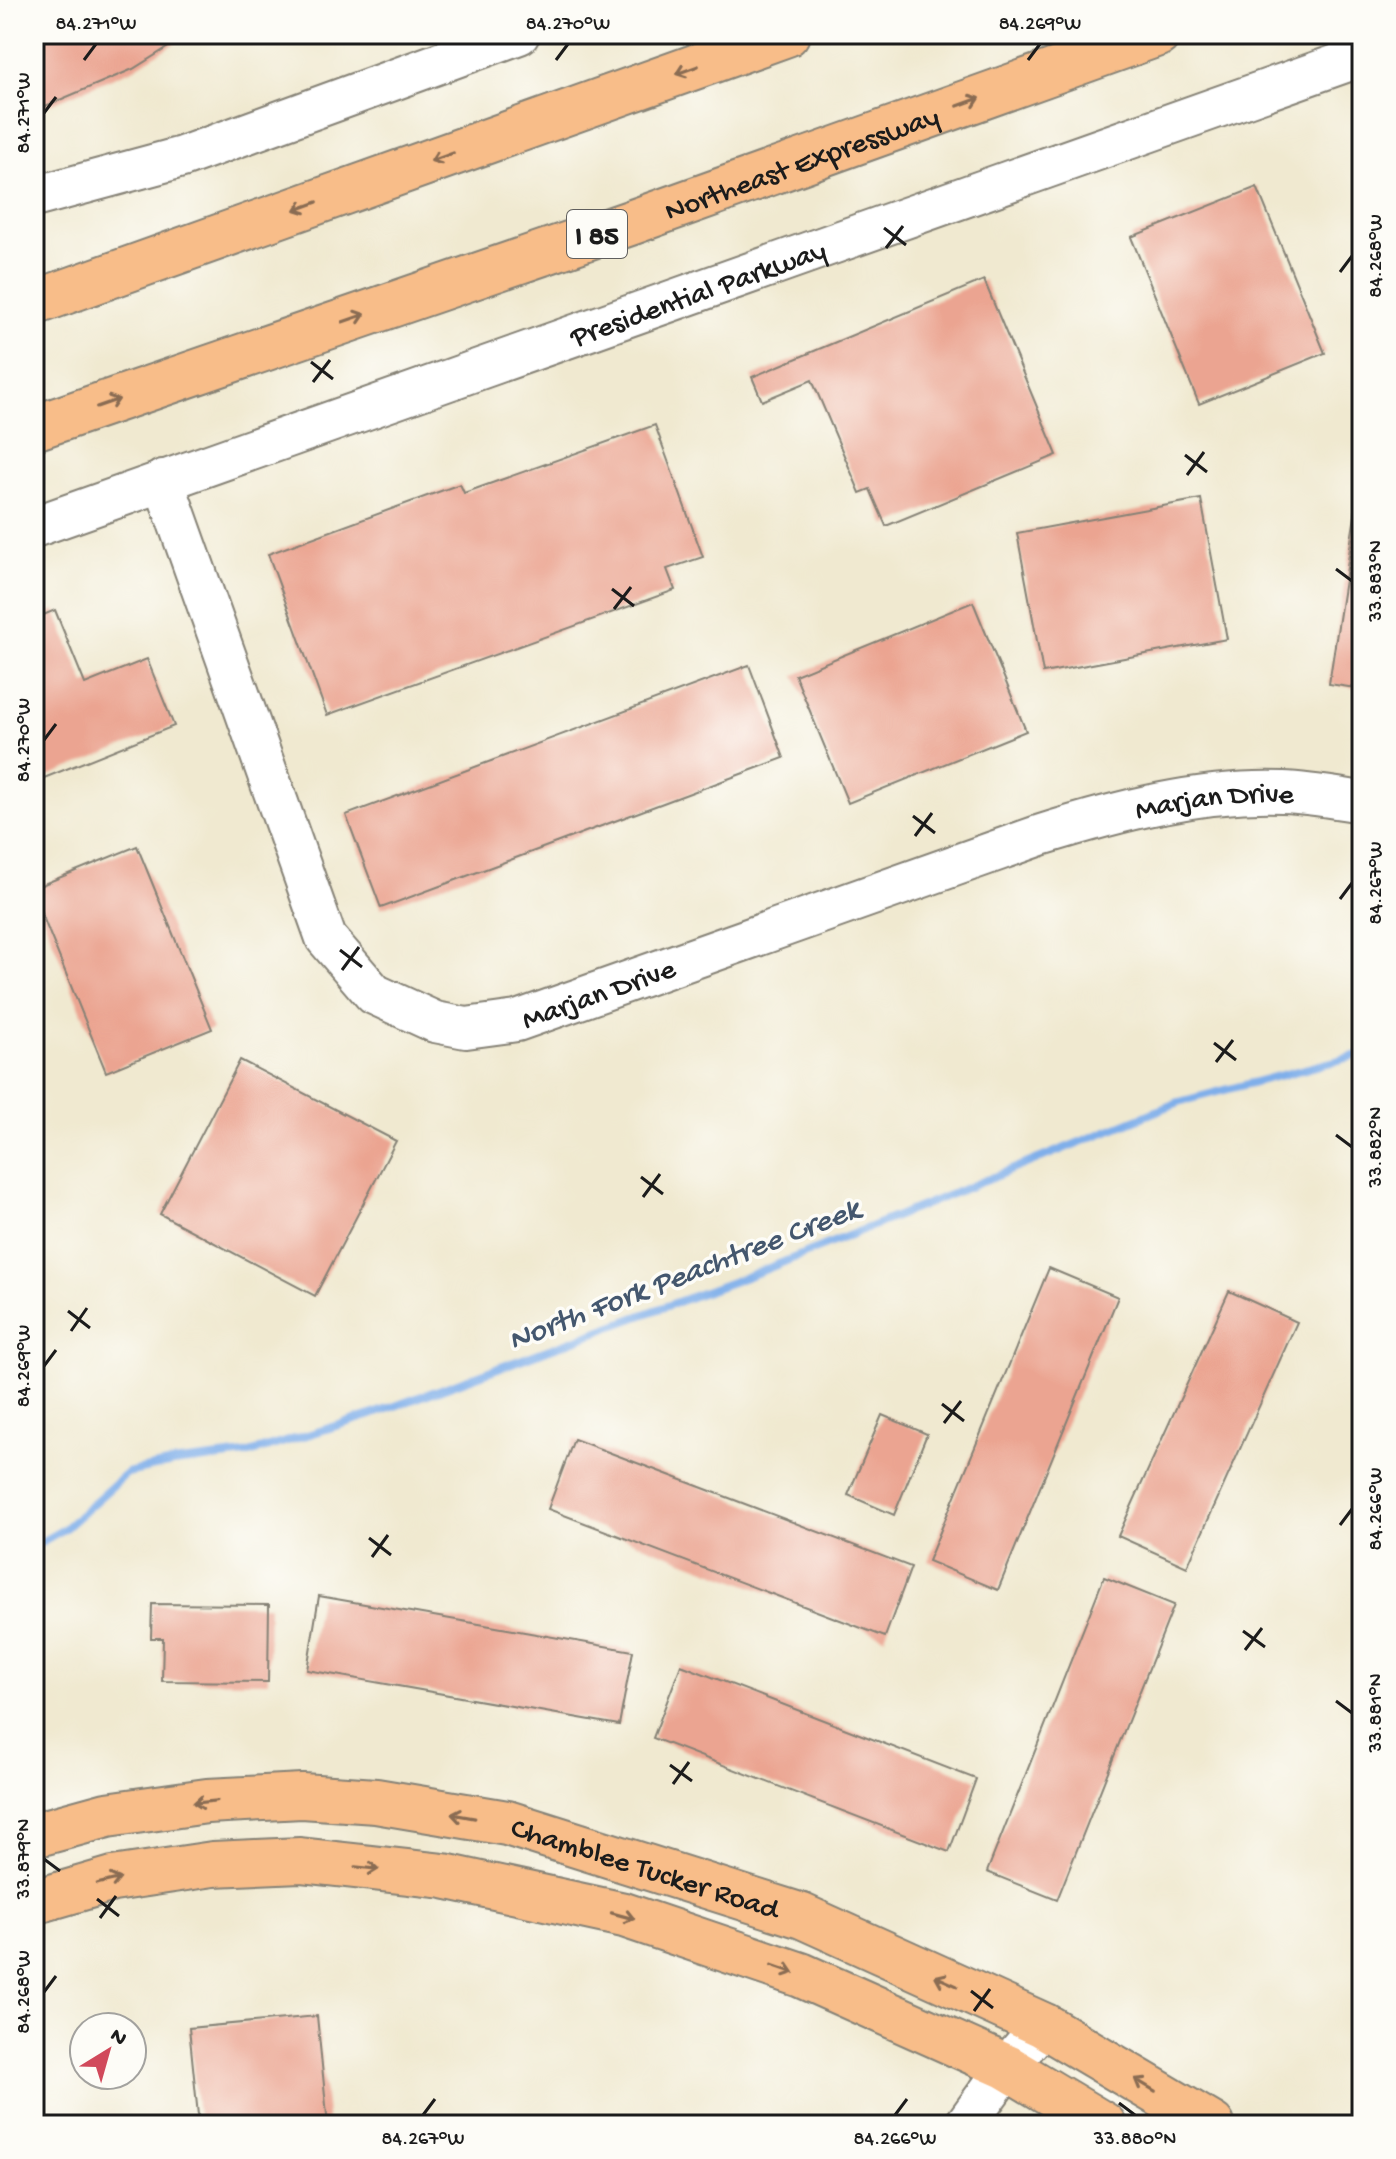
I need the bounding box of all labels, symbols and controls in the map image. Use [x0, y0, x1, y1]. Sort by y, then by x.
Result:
text: 84.271°W [56, 14, 137, 37]
text: 84.270°W [526, 14, 610, 37]
text: 84.269°W [999, 14, 1081, 37]
one-way arrow [675, 63, 700, 78]
text: 84.271°W [14, 73, 37, 154]
one-way arrow [956, 93, 981, 108]
street label: Northeast Expressway [661, 101, 945, 231]
one-way arrow [430, 151, 455, 166]
one-way arrow [294, 200, 318, 214]
road number: I 85 [567, 210, 627, 258]
text: 84.268°W [1366, 214, 1389, 298]
street label: Presidential Parkway [566, 234, 832, 358]
one-way arrow [341, 310, 366, 325]
one-way arrow [95, 394, 120, 409]
text: 33.883°N [1366, 540, 1389, 623]
text: 84.270°W [14, 698, 37, 782]
street label: Marjan Drive [1132, 779, 1295, 830]
text: 84.267°W [1366, 841, 1389, 925]
street label: Marjan Drive [518, 953, 681, 1040]
text: 33.882°N [1366, 1107, 1389, 1188]
water label: North Fork Peachtree Creek [503, 1191, 869, 1361]
text: 84.269°W [14, 1325, 37, 1407]
text: 84.266°W [1366, 1468, 1389, 1550]
text: 33.881°N [1366, 1673, 1389, 1754]
one-way arrow [192, 1794, 219, 1809]
one-way arrow [451, 1807, 476, 1822]
street label: Chamblee Tucker Road [506, 1812, 785, 1930]
text: 33.879°N [14, 1819, 37, 1900]
one-way arrow [353, 1860, 380, 1875]
one-way arrow [96, 1873, 122, 1888]
one-way arrow [609, 1909, 635, 1924]
text: 84.268°W [14, 1950, 37, 2034]
one-way arrow [771, 1963, 796, 1978]
one-way arrow [935, 1973, 959, 1988]
north arrow [68, 2011, 148, 2091]
text: N [104, 2024, 131, 2053]
one-way arrow [1134, 2077, 1157, 2093]
text: 84.267°W [381, 2129, 465, 2152]
text: 84.266°W [854, 2129, 936, 2152]
text: 33.880°N [1093, 2129, 1176, 2152]

